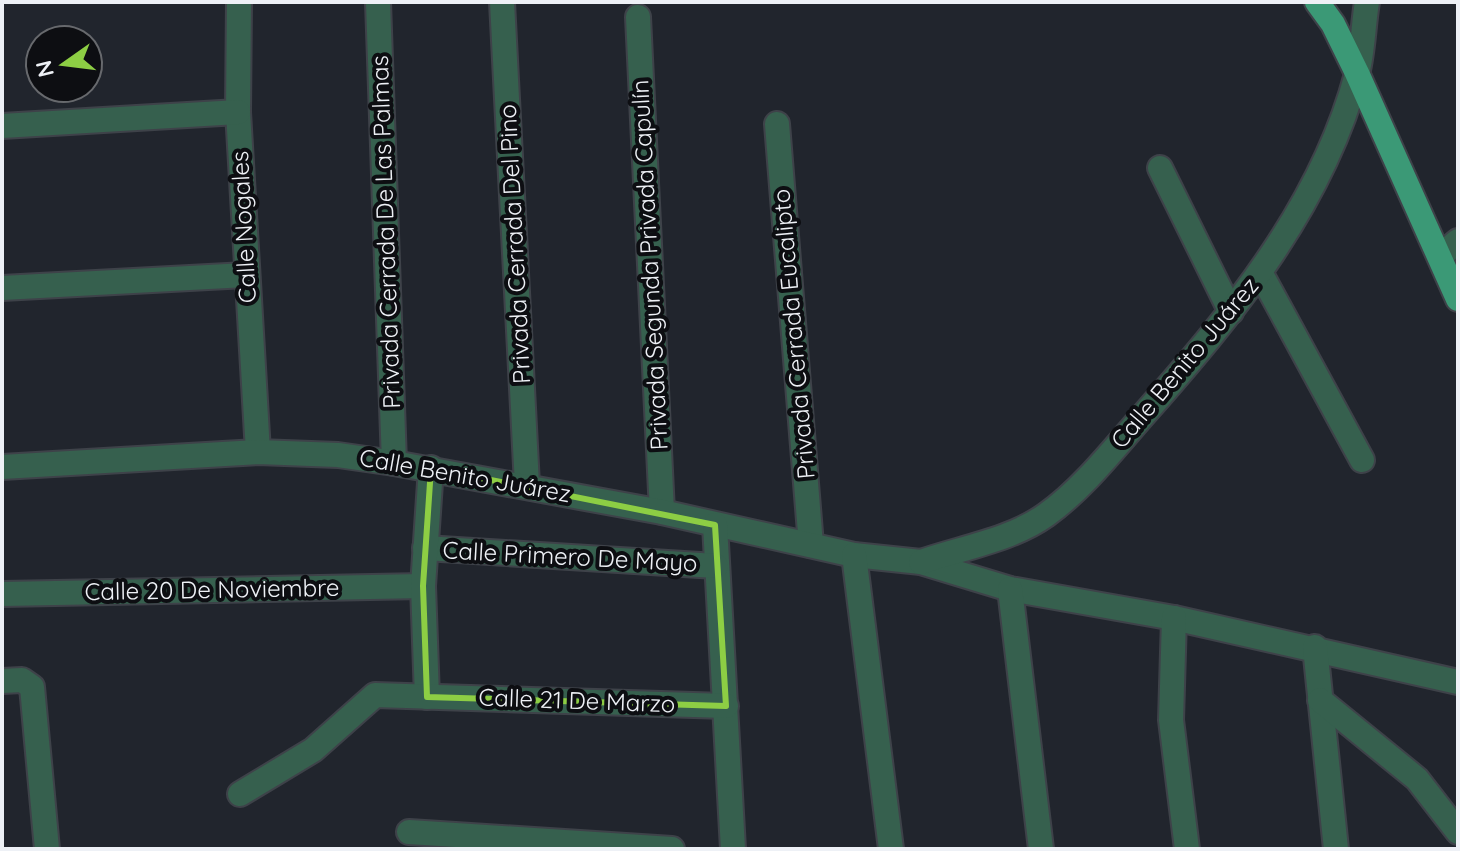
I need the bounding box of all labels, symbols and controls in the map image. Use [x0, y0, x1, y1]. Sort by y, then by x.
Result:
north arrow [24, 24, 104, 104]
street label: Privada Cerrada De Las Palmas [364, 55, 406, 409]
text: N [29, 58, 60, 80]
street label: Privada Segunda Privada Capulín [624, 79, 674, 451]
street label: Privada Cerrada Del Pino [492, 103, 536, 385]
street label: Calle Nogales [224, 150, 262, 304]
street label: Privada Cerrada Eucalipto [765, 188, 821, 480]
street label: Calle Benito Juárez [1104, 271, 1265, 454]
street label: Calle Benito Juárez [357, 442, 573, 508]
street label: Calle Primero De Mayo [442, 534, 698, 578]
street label: Calle 20 De Noviembre [84, 572, 340, 606]
street label: Calle 21 De Marzo [478, 682, 676, 718]

